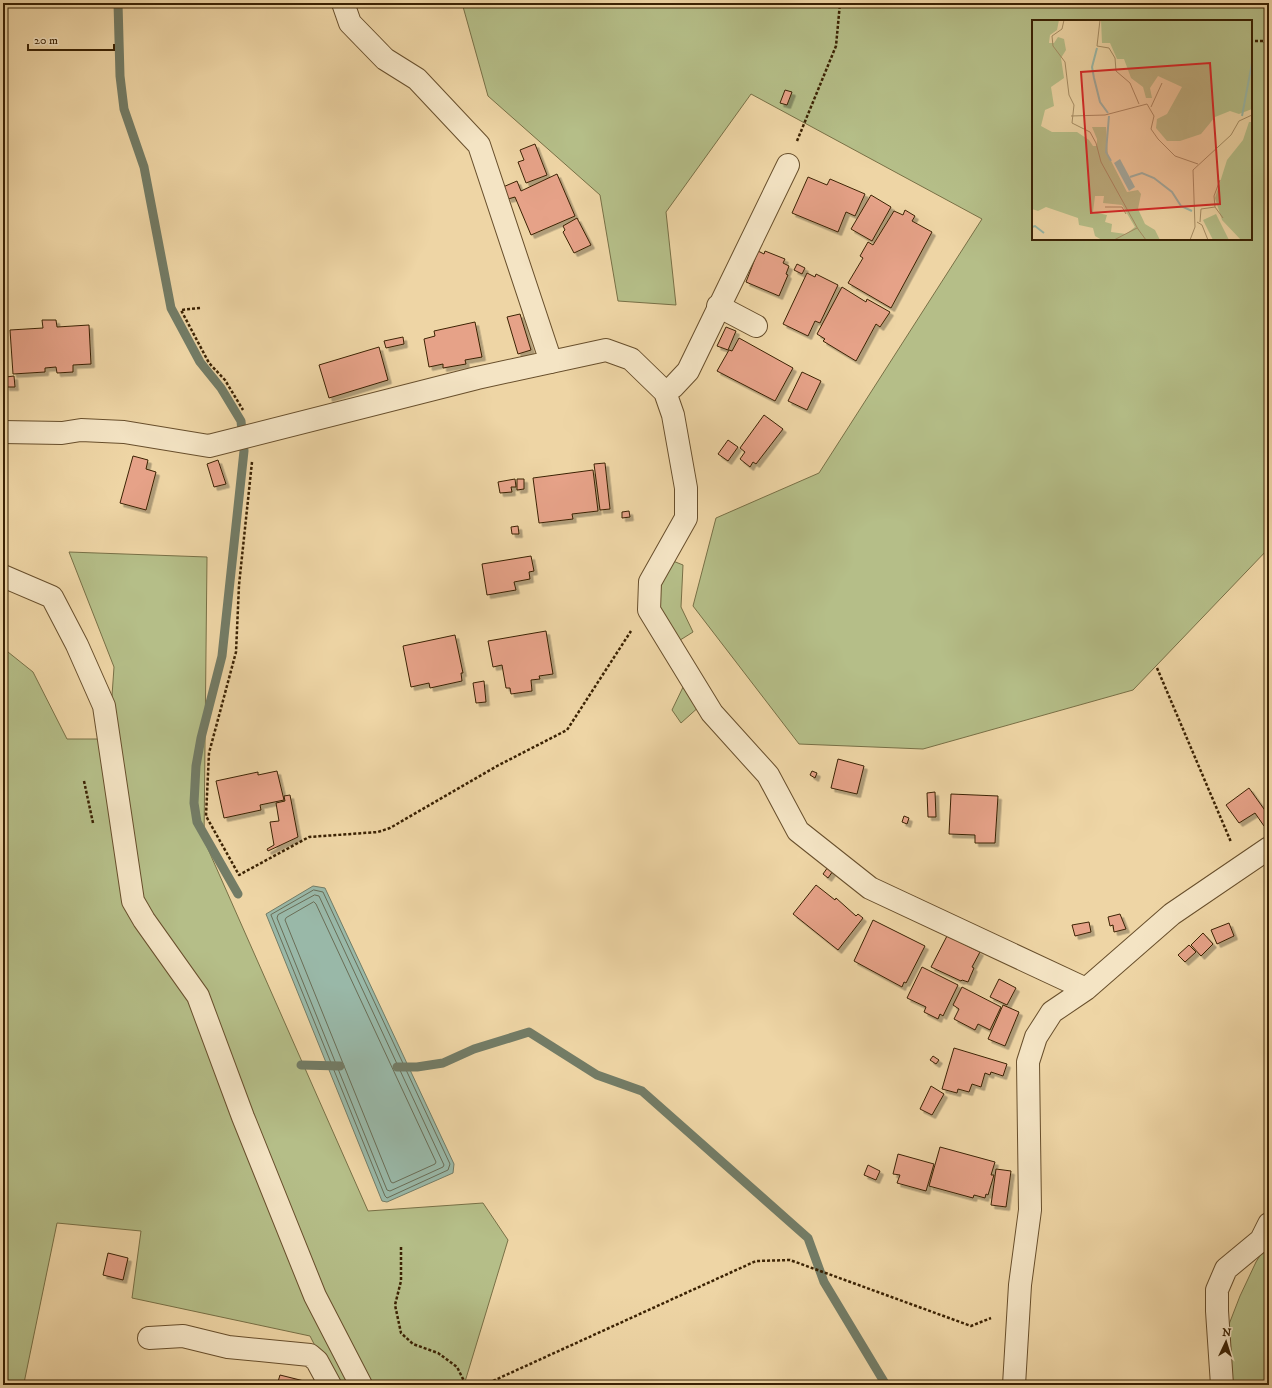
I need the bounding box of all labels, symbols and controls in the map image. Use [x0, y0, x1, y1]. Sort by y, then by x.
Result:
inset map [1032, 20, 1252, 240]
scale bar [28, 26, 114, 52]
text: 20 m [34, 33, 58, 48]
north arrow [1206, 1322, 1246, 1362]
text: N [1222, 1326, 1232, 1340]

